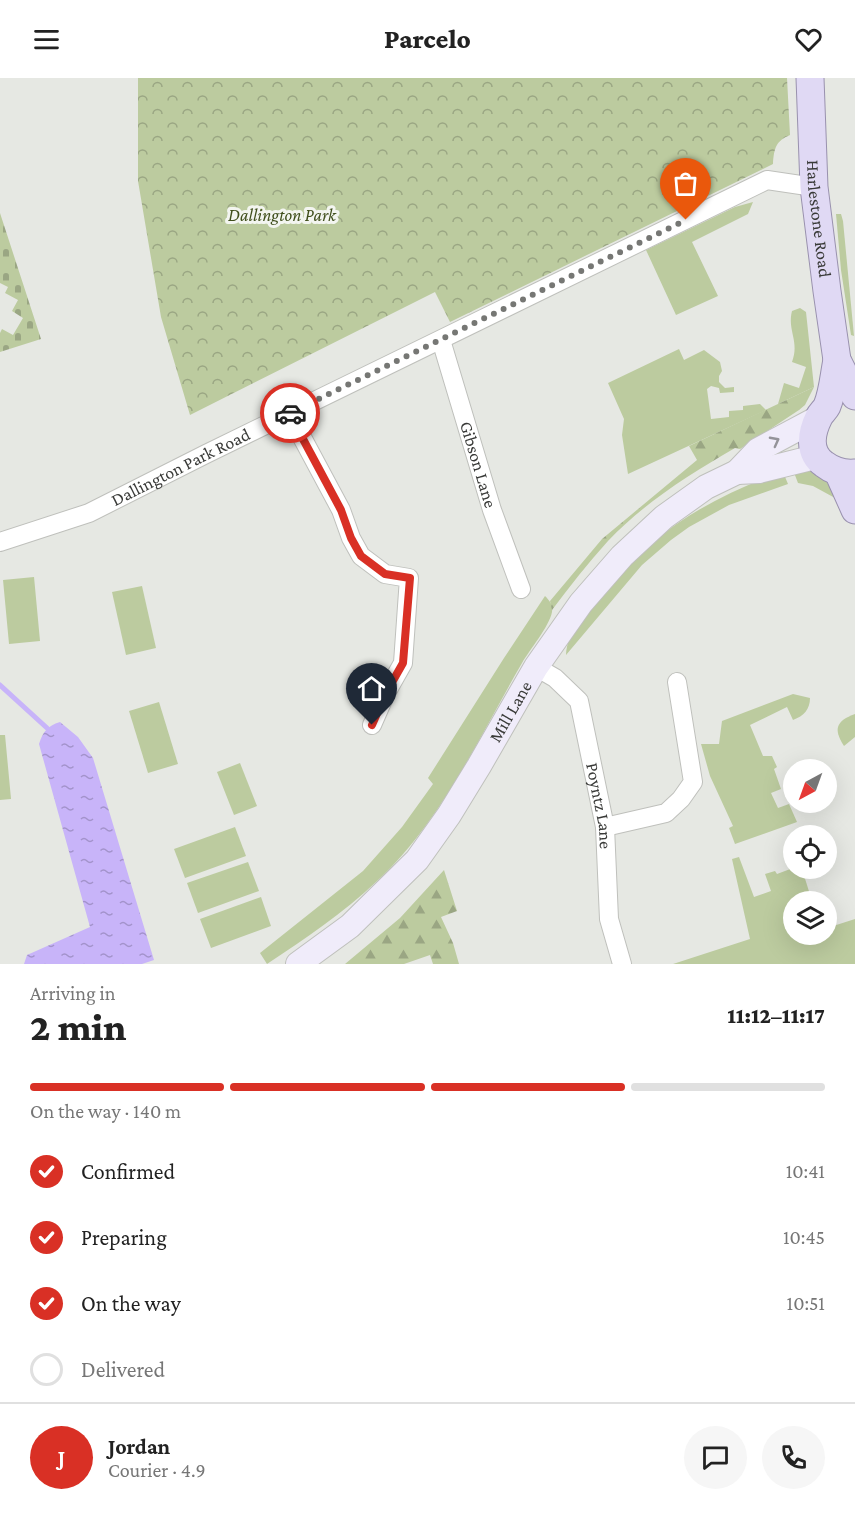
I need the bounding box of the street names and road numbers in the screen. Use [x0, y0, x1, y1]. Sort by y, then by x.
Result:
street label: Harlestone Road [803, 159, 835, 279]
street label: Gibson Lane [456, 419, 501, 510]
street label: Dallington Park Road [108, 424, 254, 510]
street label: Mill Lane [485, 677, 536, 746]
street label: Poyntz Lane [582, 761, 616, 849]

